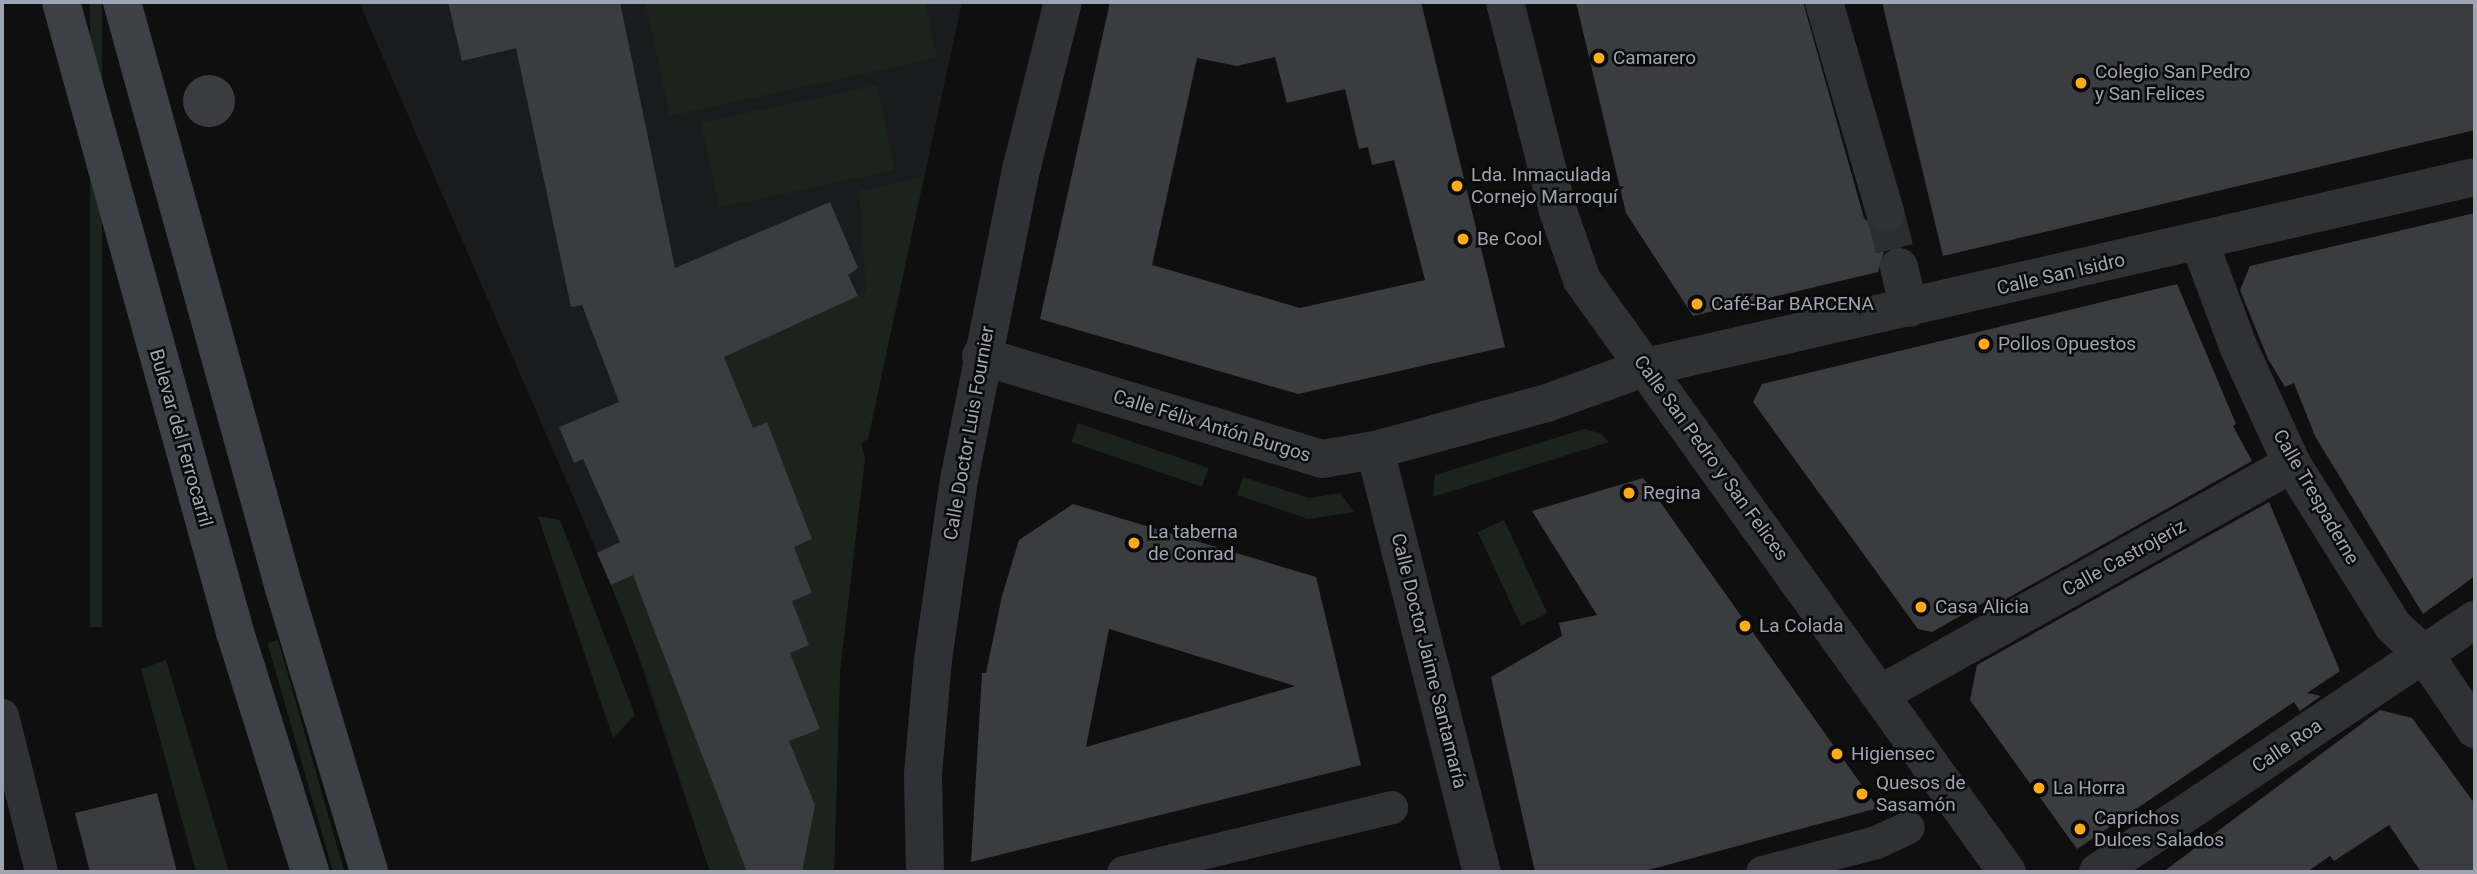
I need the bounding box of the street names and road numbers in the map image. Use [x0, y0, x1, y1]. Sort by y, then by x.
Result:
street label: Calle San Isidro [1995, 248, 2127, 300]
street label: Calle Doctor Luis Fournier [939, 324, 999, 542]
street label: Bulevar del Ferrocarril [145, 346, 217, 530]
street label: Calle San Pedro y San Felices [1629, 351, 1793, 565]
street label: Calle Félix Antón Burgos [1110, 385, 1314, 467]
street label: Calle Trespaderne [2268, 425, 2364, 569]
street label: Calle Castrojeriz [2058, 515, 2190, 601]
street label: Calle Doctor Jaime Santamaría [1386, 531, 1472, 791]
street label: Calle Roa [2248, 714, 2326, 778]

